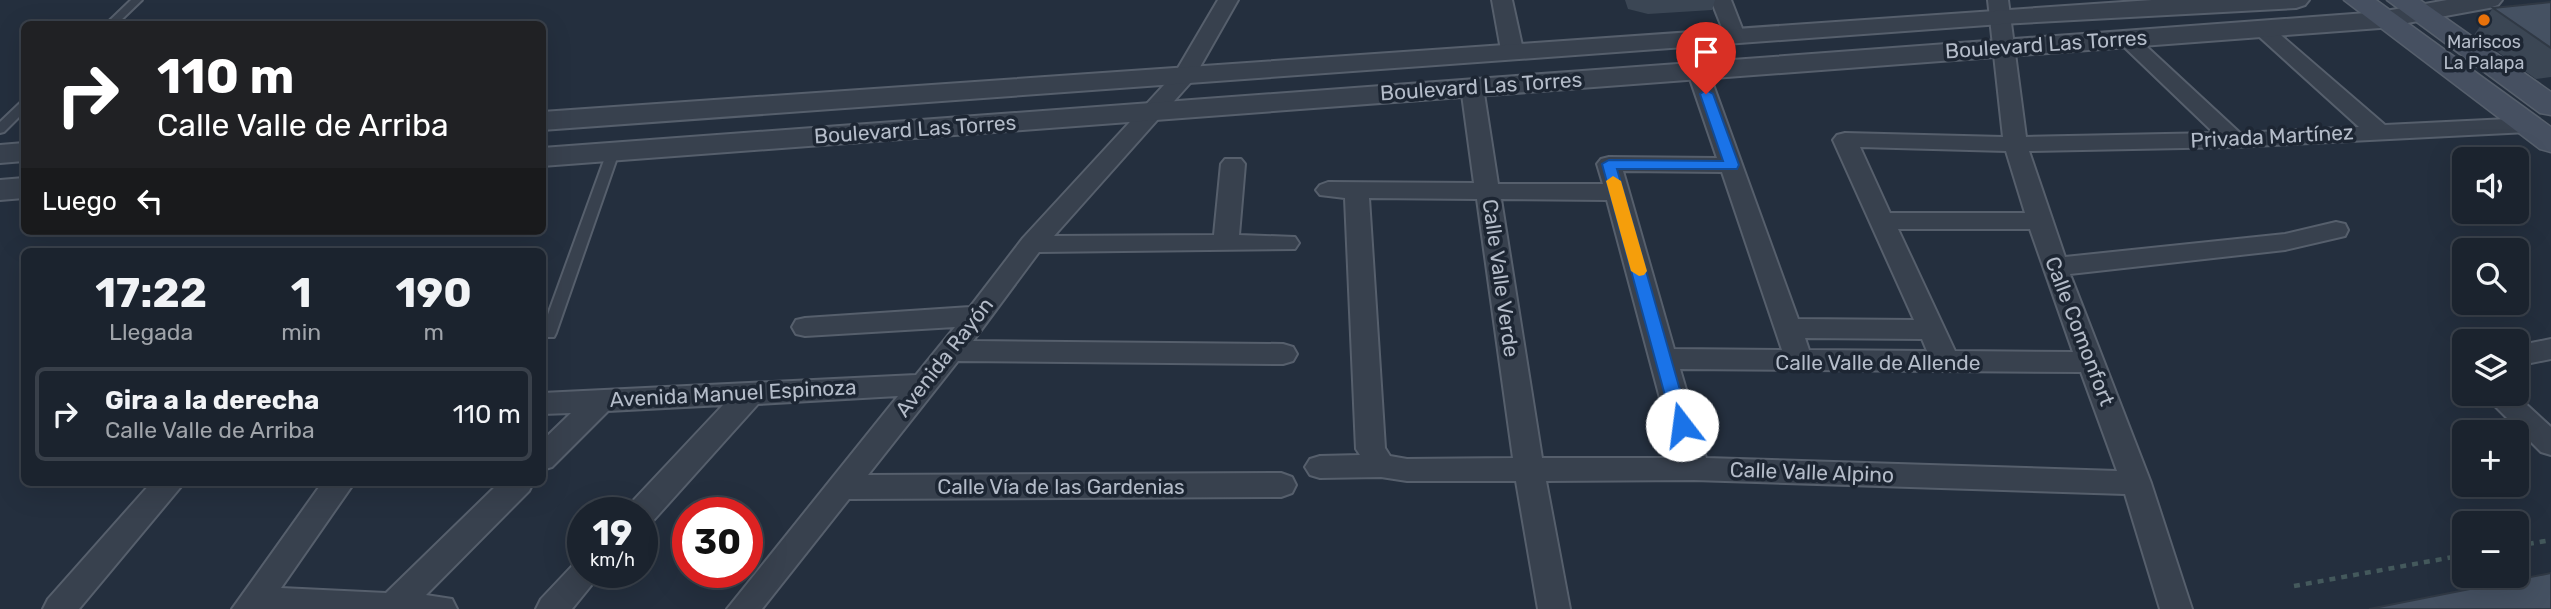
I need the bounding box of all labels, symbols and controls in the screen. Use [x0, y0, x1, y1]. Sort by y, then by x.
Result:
marker: Mariscos La Palapa [2476, 12, 2492, 28]
pin [1676, 22, 1736, 94]
street label: Boulevard Las Torres [1944, 24, 2148, 64]
place label: Mariscos La Palapa [2444, 31, 2524, 74]
icon: arrive [1687, 33, 1725, 71]
text: 110 m [157, 47, 294, 105]
icon: right [42, 49, 133, 140]
street label: Boulevard Las Torres [1379, 66, 1583, 106]
text: Calle Valle de Arriba [157, 106, 449, 144]
street label: Boulevard Las Torres [813, 109, 1017, 149]
street label: Privada Martínez [2190, 119, 2354, 153]
map controls [2452, 147, 2529, 588]
button: sound [2452, 147, 2529, 224]
icon: left [131, 182, 169, 220]
text: Luego [42, 186, 117, 217]
street label: Calle Valle Verde [1478, 197, 1524, 359]
button: search [2452, 238, 2529, 315]
street label: Calle Comonfort [2040, 253, 2120, 409]
text: 17:22 [95, 268, 207, 318]
text: 1 [291, 268, 312, 318]
text: 190 [395, 268, 472, 318]
street label: Avenida Rayón [890, 292, 998, 422]
text: Llegada [109, 318, 193, 346]
text: min [281, 318, 321, 346]
text: m [423, 318, 444, 346]
button: layers [2452, 329, 2529, 406]
street label: Calle Valle de Allende [1775, 350, 1981, 375]
street label: Avenida Manuel Espinoza [609, 374, 857, 412]
text: Gira a la derecha [105, 385, 319, 416]
position arrow [1645, 388, 1719, 462]
icon: right [46, 395, 84, 433]
text: 110 m [453, 399, 521, 430]
text: Calle Valle de Arriba [105, 416, 315, 444]
button: + [2452, 420, 2529, 497]
street label: Calle Valle Alpino [1729, 457, 1895, 487]
street label: Calle Vía de las Gardenias [937, 474, 1185, 499]
speed limit sign: 30 [672, 497, 763, 588]
button: − [2452, 511, 2529, 588]
text: 19 [593, 512, 632, 554]
text: km/h [590, 549, 635, 571]

